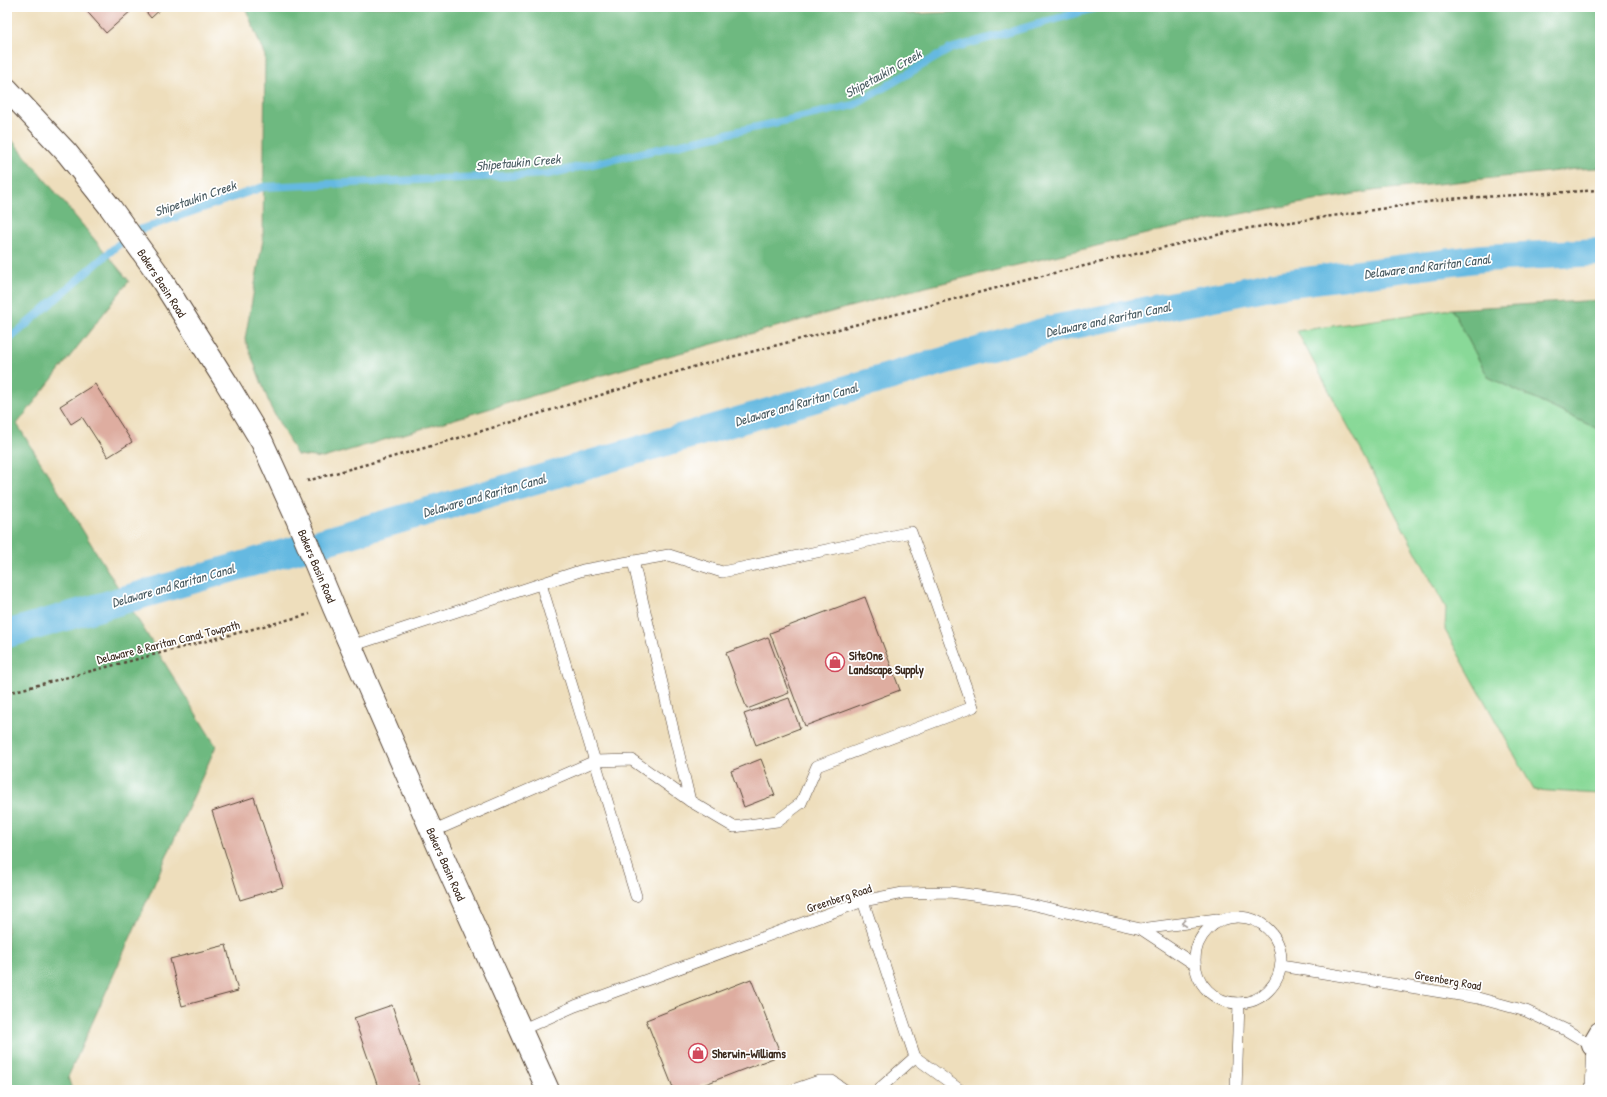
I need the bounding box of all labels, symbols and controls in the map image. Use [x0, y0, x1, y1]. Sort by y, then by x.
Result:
water label: Shipetaukin Creek [842, 44, 926, 102]
water label: Shipetaukin Creek [475, 149, 563, 176]
water label: Shipetaukin Creek [152, 175, 240, 221]
street label: Bakers Basin Road [133, 245, 191, 321]
water label: Delaware and Raritan Canal [1363, 249, 1492, 283]
water label: Delaware and Raritan Canal [1044, 297, 1173, 341]
water label: Delaware and Raritan Canal [732, 378, 860, 430]
water label: Delaware and Raritan Canal [420, 469, 548, 521]
street label: Bakers Basin Road [294, 527, 340, 606]
water label: Delaware and Raritan Canal [109, 559, 237, 611]
street label: Delaware & Raritan Canal Towpath [95, 616, 241, 668]
place label: SiteOne Landscape Supply [849, 647, 924, 679]
shop icon: SiteOne Landscape Supply [824, 651, 846, 673]
street label: Bakers Basin Road [422, 825, 470, 904]
street label: Greenberg Road [804, 879, 874, 917]
one-way arrow [1181, 919, 1187, 928]
street label: Greenberg Road [1413, 966, 1483, 994]
shop icon: Sherwin-Williams [687, 1042, 709, 1064]
place label: Sherwin-Williams [712, 1045, 786, 1062]

